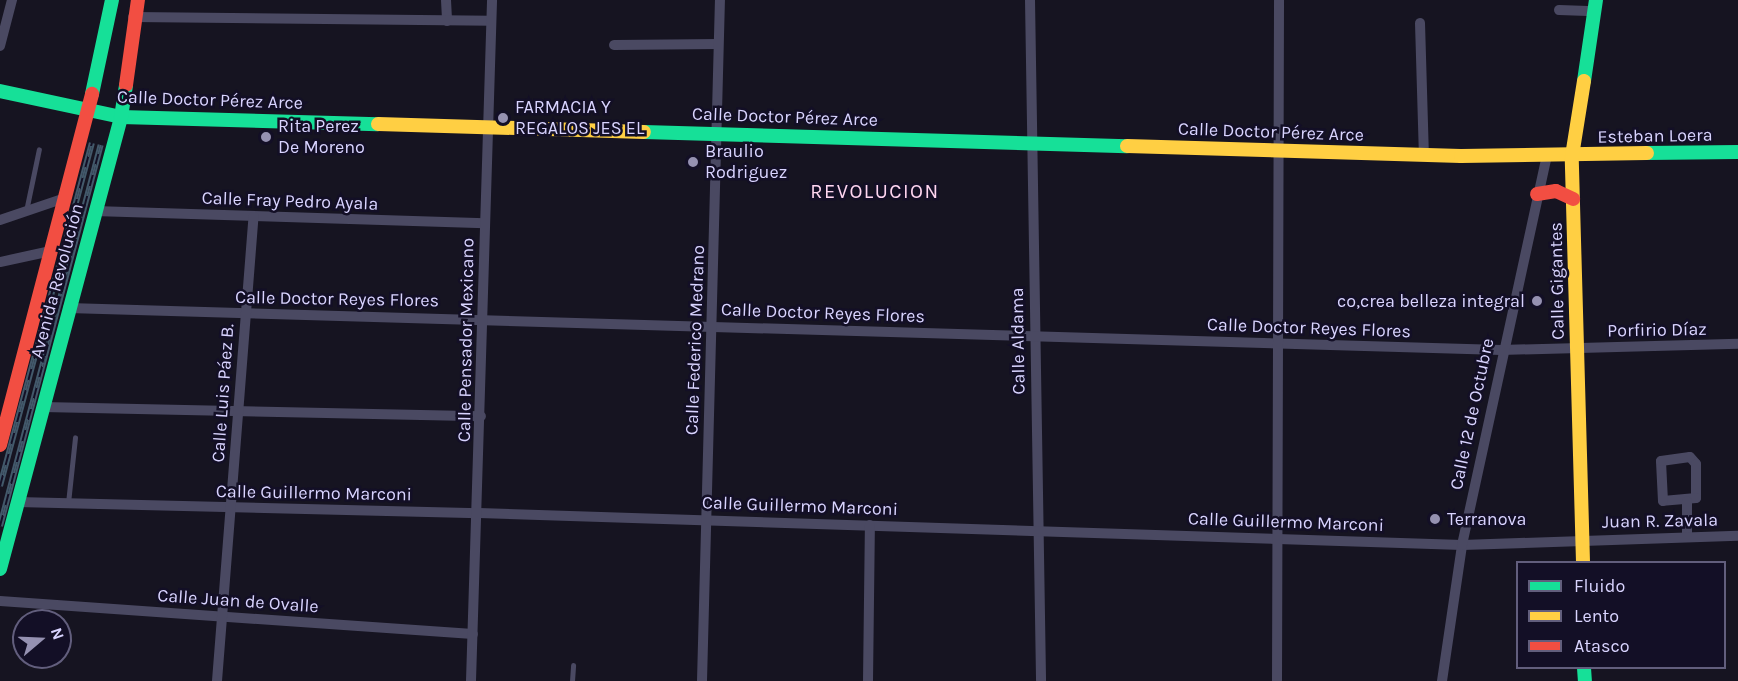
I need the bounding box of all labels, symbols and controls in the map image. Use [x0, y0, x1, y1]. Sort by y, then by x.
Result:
street label: Calle Doctor Pérez Arce [117, 86, 303, 114]
place label: FARMACIA Y REGALOS JES EL [515, 97, 644, 140]
street label: Calle Doctor Pérez Arce [692, 103, 878, 131]
marker: FARMACIA Y REGALOS JES EL [496, 111, 510, 125]
place label: Rita Perez De Moreno [278, 116, 365, 158]
street label: Calle Doctor Pérez Arce [1178, 118, 1364, 146]
street label: Esteban Loera [1597, 124, 1713, 148]
marker: Rita Perez De Moreno [259, 130, 273, 144]
place label: Braulio Rodriguez [705, 141, 787, 184]
marker: Braulio Rodriguez [686, 155, 700, 169]
district label: REVOLUCION [810, 179, 940, 203]
street label: Calle Fray Pedro Ayala [201, 187, 379, 215]
street label: Avenida Revolución [26, 201, 88, 361]
street label: Calle Gigantes [1545, 222, 1569, 340]
street label: Calle Pensador Mexicano [453, 238, 479, 442]
street label: Calle Federico Medrano [681, 245, 709, 435]
street label: Calle Doctor Reyes Flores [235, 286, 439, 312]
street label: Calle Aldama [1006, 287, 1030, 395]
place label: co,crea belleza integral [1337, 290, 1525, 312]
marker: co,crea belleza integral [1530, 294, 1544, 308]
street label: Calle Doctor Reyes Flores [721, 299, 925, 327]
street label: Calle Doctor Reyes Flores [1207, 314, 1411, 342]
street label: Porfirio Díaz [1607, 318, 1707, 342]
street label: Calle Luis Páez B. [207, 323, 239, 463]
street label: Calle 12 de Octubre [1445, 336, 1499, 492]
street label: Calle Guillermo Marconi [216, 480, 412, 506]
street label: Calle Guillermo Marconi [702, 492, 898, 520]
street label: Calle Guillermo Marconi [1188, 508, 1384, 536]
place label: Terranova [1447, 508, 1526, 530]
street label: Juan R. Zavala [1602, 509, 1718, 533]
marker: Terranova [1428, 512, 1442, 526]
legend [1516, 561, 1726, 669]
text: Fluido [1574, 575, 1625, 597]
street label: Calle Juan de Ovalle [157, 585, 319, 617]
text: Lento [1574, 605, 1619, 627]
north arrow [12, 609, 72, 669]
text: N [47, 625, 68, 642]
text: Atasco [1574, 635, 1630, 657]

